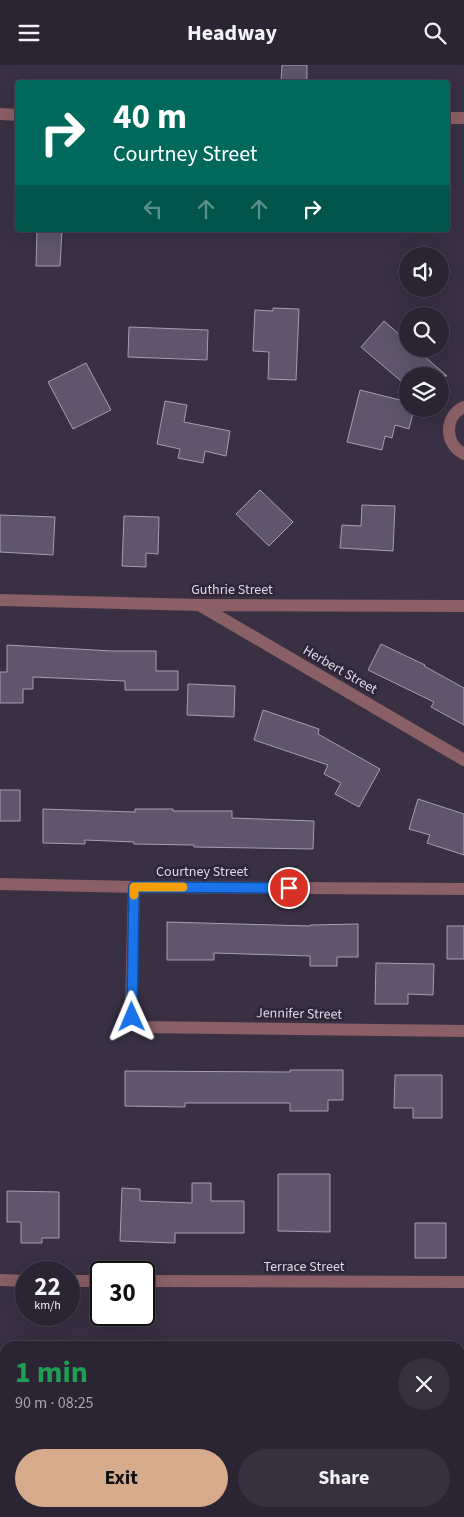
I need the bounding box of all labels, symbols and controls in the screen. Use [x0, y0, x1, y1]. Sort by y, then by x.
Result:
text: Headway [187, 17, 277, 49]
icon: menu [15, 19, 43, 47]
icon: search [421, 19, 449, 47]
text: 40 m [113, 92, 187, 142]
icon: right [30, 100, 95, 165]
text: Courtney Street [113, 138, 257, 170]
icon: left [139, 195, 167, 223]
icon: ahead [192, 195, 220, 223]
icon: ahead [245, 195, 273, 223]
icon: right [298, 195, 326, 223]
map controls [399, 247, 449, 417]
button: sound [399, 247, 449, 297]
button: search [399, 307, 449, 357]
button: layers [399, 367, 449, 417]
street label: Guthrie Street [191, 580, 273, 600]
street label: Herbert Street [299, 641, 381, 700]
street label: Courtney Street [156, 862, 248, 882]
pin [268, 867, 310, 909]
icon: arrive [275, 874, 303, 902]
position arrow [105, 990, 157, 1042]
street label: Jennifer Street [256, 1003, 342, 1025]
street label: Terrace Street [264, 1257, 345, 1277]
speed limit sign: 30 [90, 1261, 155, 1326]
text: 22 [34, 1269, 61, 1305]
text: km/h [34, 1297, 61, 1314]
text: 1 min [15, 1351, 88, 1394]
button: close [398, 1358, 450, 1410]
text: 90 m · 08:25 [15, 1392, 94, 1414]
button: Exit [15, 1449, 228, 1507]
button: Share [238, 1449, 450, 1507]

